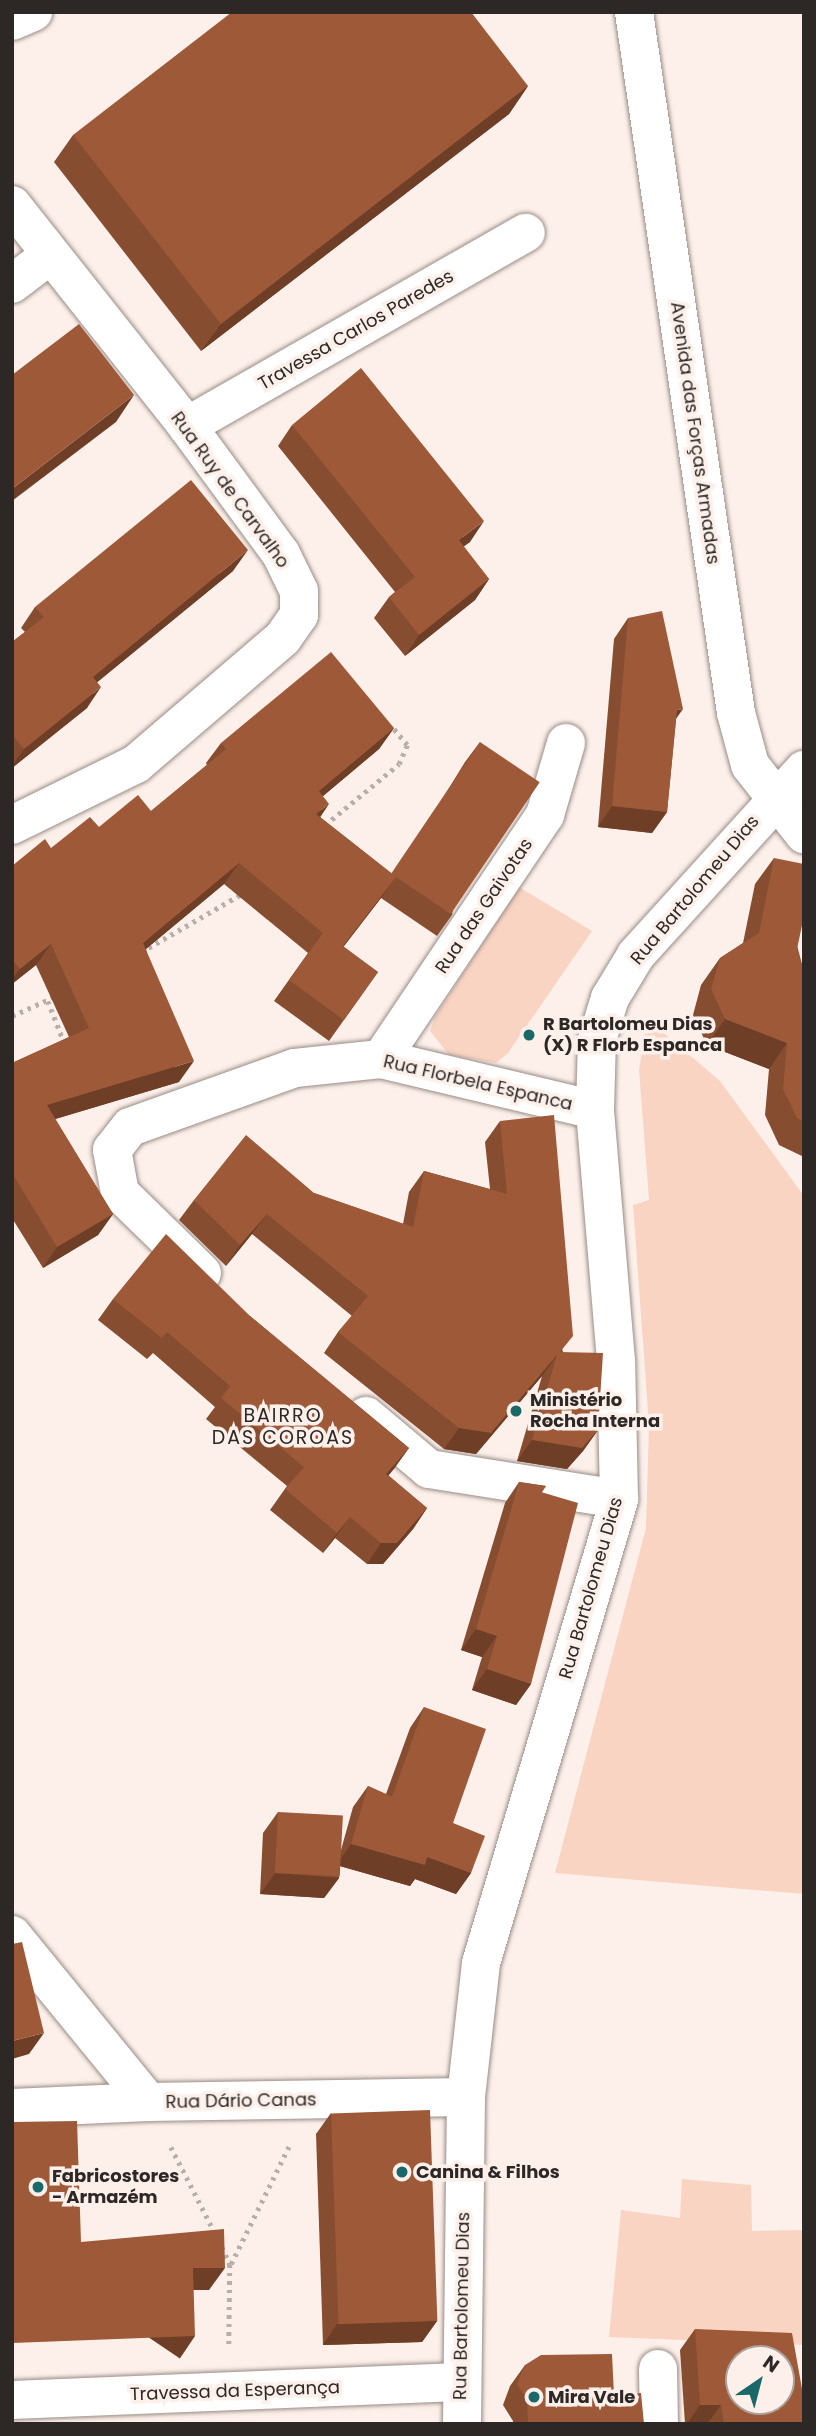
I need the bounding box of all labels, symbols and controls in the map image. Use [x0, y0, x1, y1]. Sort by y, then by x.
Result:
street label: Travessa Carlos Paredes [255, 265, 457, 395]
street label: Avenida das Forças Armadas [666, 300, 724, 566]
street label: Rua Ruy de Carvalho [166, 408, 294, 572]
street label: Rua Bartolomeu Dias [626, 811, 764, 969]
street label: Rua das Gaivotas [431, 834, 537, 978]
place label: R Bartolomeu Dias (X) R Florb Espanca [543, 1014, 722, 1056]
marker: R Bartolomeu Dias (X) R Florb Espanca [521, 1027, 537, 1043]
street label: Rua Florbela Espanca [381, 1051, 575, 1115]
place label: Ministério Rocha Interna [530, 1390, 660, 1432]
marker: Ministério Rocha Interna [508, 1403, 524, 1419]
district label: BAIRRO DAS COROAS [213, 1405, 353, 1449]
street label: Rua Bartolomeu Dias [555, 1495, 627, 1681]
street label: Rua Dário Canas [165, 2089, 317, 2113]
place label: Canina & Filhos [416, 2161, 560, 2183]
marker: Canina & Filhos [394, 2164, 410, 2180]
place label: Fabricostores - Armazém [52, 2166, 179, 2208]
marker: Fabricostores - Armazém [30, 2179, 46, 2195]
street label: Rua Bartolomeu Dias [450, 2212, 474, 2400]
north arrow [725, 2345, 795, 2415]
text: N [758, 2349, 785, 2379]
street label: Travessa da Esperança [130, 2377, 340, 2405]
place label: Mira Vale [548, 2386, 635, 2408]
marker: Mira Vale [526, 2389, 542, 2405]

